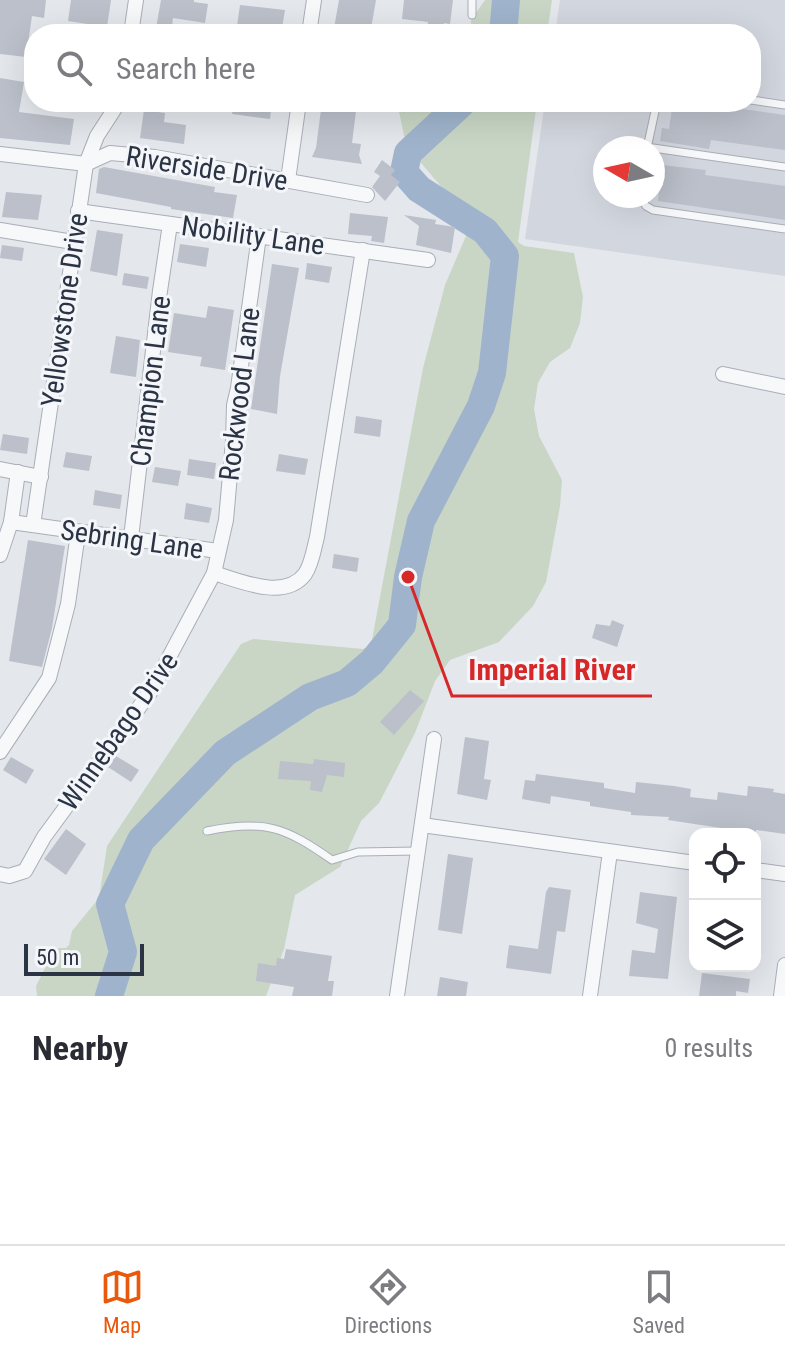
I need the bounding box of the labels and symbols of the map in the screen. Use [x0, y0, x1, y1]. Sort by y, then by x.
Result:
north arrow [593, 136, 665, 208]
street label: Riverside Drive [124, 139, 290, 198]
street label: Nobility Lane [179, 209, 327, 262]
street label: Yellowstone Drive [35, 211, 94, 409]
street label: Champion Lane [124, 294, 177, 468]
street label: Rockwood Lane [212, 305, 267, 483]
street label: Sebring Lane [59, 513, 205, 566]
callout: Imperial River [452, 642, 652, 696]
street label: Winnebago Drive [52, 646, 185, 817]
text: Imperial River [468, 652, 636, 687]
scale bar [24, 940, 144, 976]

